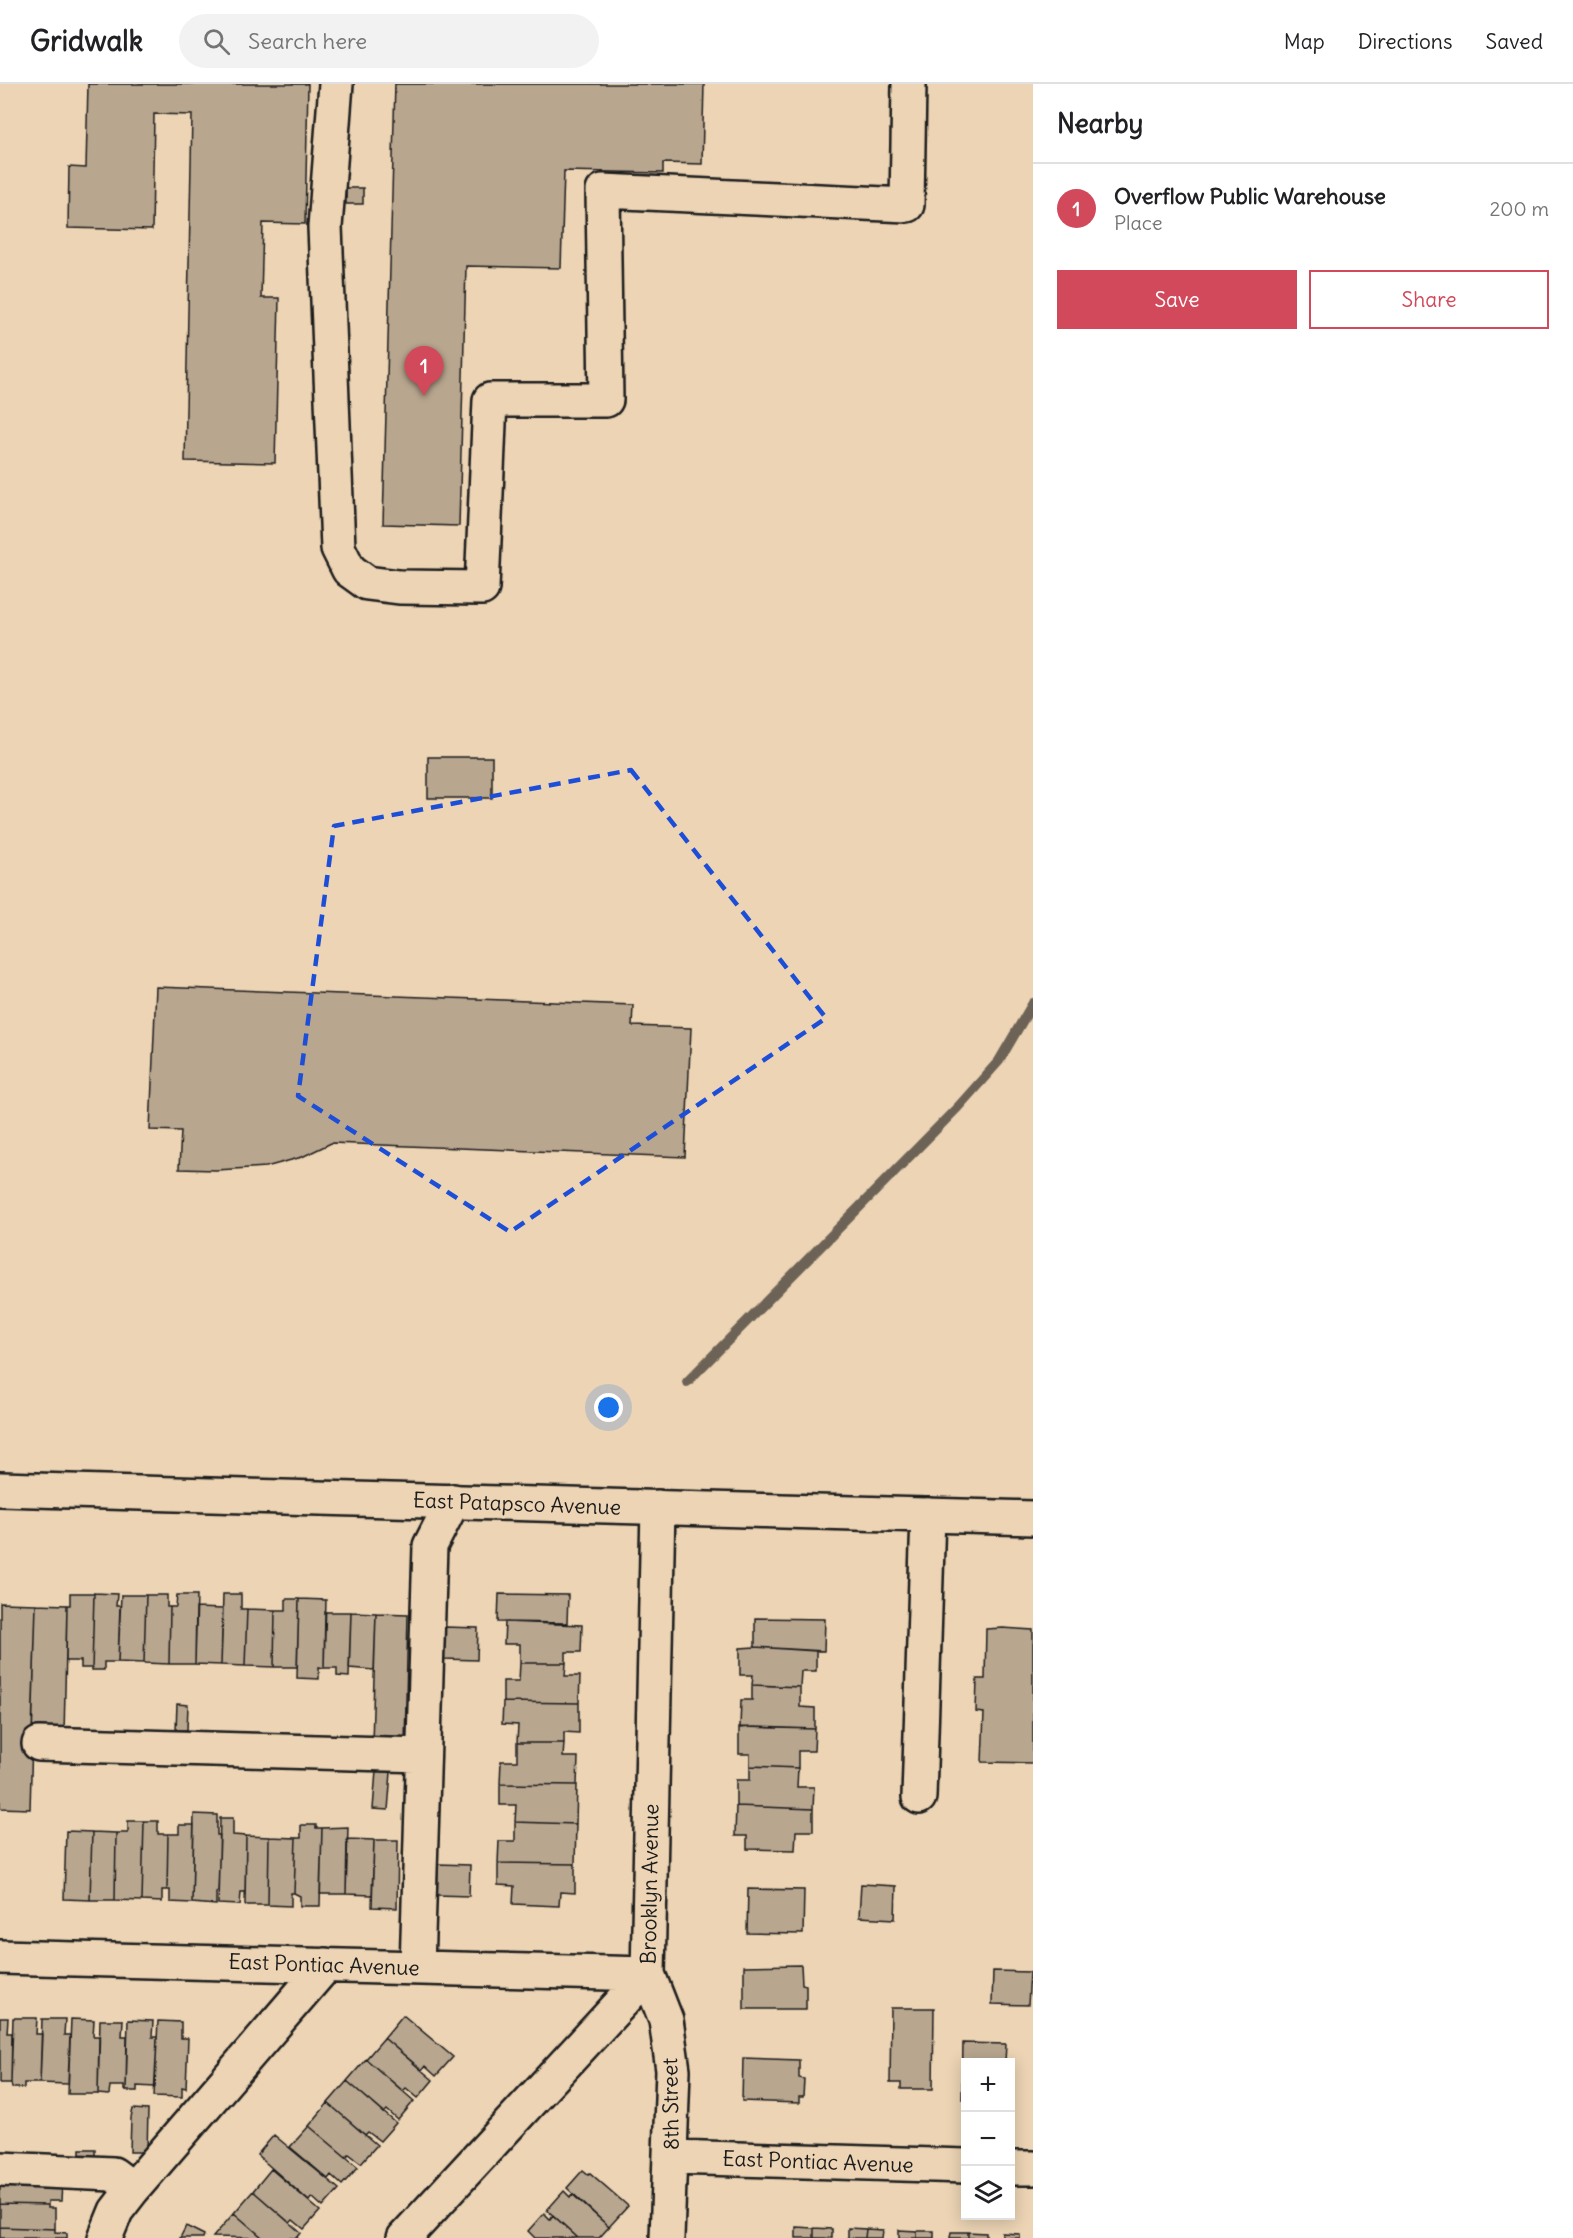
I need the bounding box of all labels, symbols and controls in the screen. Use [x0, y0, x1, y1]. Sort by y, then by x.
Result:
search box [179, 14, 599, 68]
text: Gridwalk [30, 23, 143, 59]
icon: search [200, 25, 233, 58]
text: Search here [248, 27, 367, 55]
text: Map [1284, 28, 1325, 55]
text: Directions [1358, 28, 1452, 55]
text: Saved [1485, 28, 1543, 55]
text: Nearby [1057, 107, 1143, 140]
text: Overflow Public Warehouse [1114, 182, 1386, 210]
text: 1 [1073, 196, 1080, 221]
text: 200 m [1489, 196, 1549, 221]
text: Place [1114, 210, 1162, 235]
button: Save [1057, 270, 1297, 329]
button: Share [1309, 270, 1549, 329]
pin: 1 [404, 346, 444, 396]
your location [594, 1393, 623, 1422]
street label: East Patapsco Avenue [413, 1486, 621, 1521]
street label: Brooklyn Avenue [635, 1803, 664, 1965]
street label: East Pontiac Avenue [228, 1948, 420, 1981]
street label: 8th Street [656, 2058, 685, 2150]
map controls [961, 2058, 1015, 2220]
button: + [961, 2058, 1015, 2112]
button: − [961, 2112, 1015, 2166]
street label: East Pontiac Avenue [722, 2145, 914, 2178]
button: layers [961, 2166, 1015, 2220]

